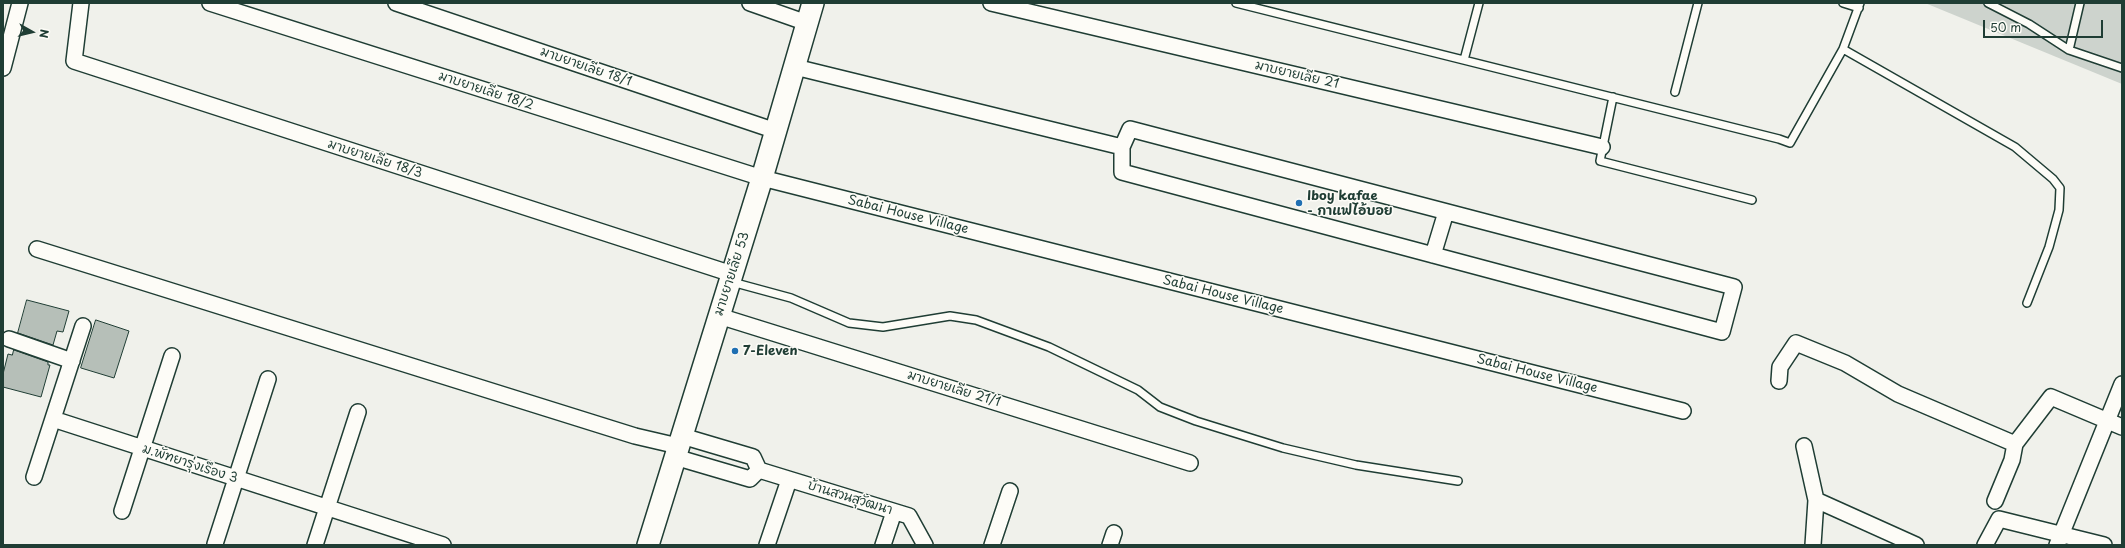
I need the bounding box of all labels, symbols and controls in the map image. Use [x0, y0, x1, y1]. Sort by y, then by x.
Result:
north arrow [12, 12, 52, 52]
scale bar [1985, 12, 2105, 38]
text: 50 m [1990, 18, 2021, 36]
text: N [35, 28, 53, 39]
street label: มาบยายเลีย 18/1 [538, 44, 634, 90]
street label: มาบยายเลีย 21 [1254, 58, 1340, 92]
street label: มาบยายเลีย 18/2 [437, 68, 535, 114]
street label: มาบยายเลีย 18/3 [326, 136, 424, 182]
place label: Iboy kafae - กาแฟไอ้บอย [1307, 188, 1393, 219]
street label: Sabai House Village [846, 192, 970, 238]
marker: Iboy kafae - กาแฟไอ้บอย [1294, 198, 1304, 208]
street label: มาบยายเลีย 53 [711, 230, 753, 318]
street label: Sabai House Village [1161, 272, 1285, 318]
place label: 7-Eleven [743, 343, 797, 359]
marker: 7-Eleven [730, 346, 740, 356]
street label: Sabai House Village [1475, 351, 1599, 397]
street label: มาบยายเลีย 21/1 [905, 367, 1003, 411]
street label: ม.พัทยารุ่งเรือง 3 [140, 441, 240, 487]
street label: บ้านสวนสุวัฒนา [806, 478, 894, 518]

